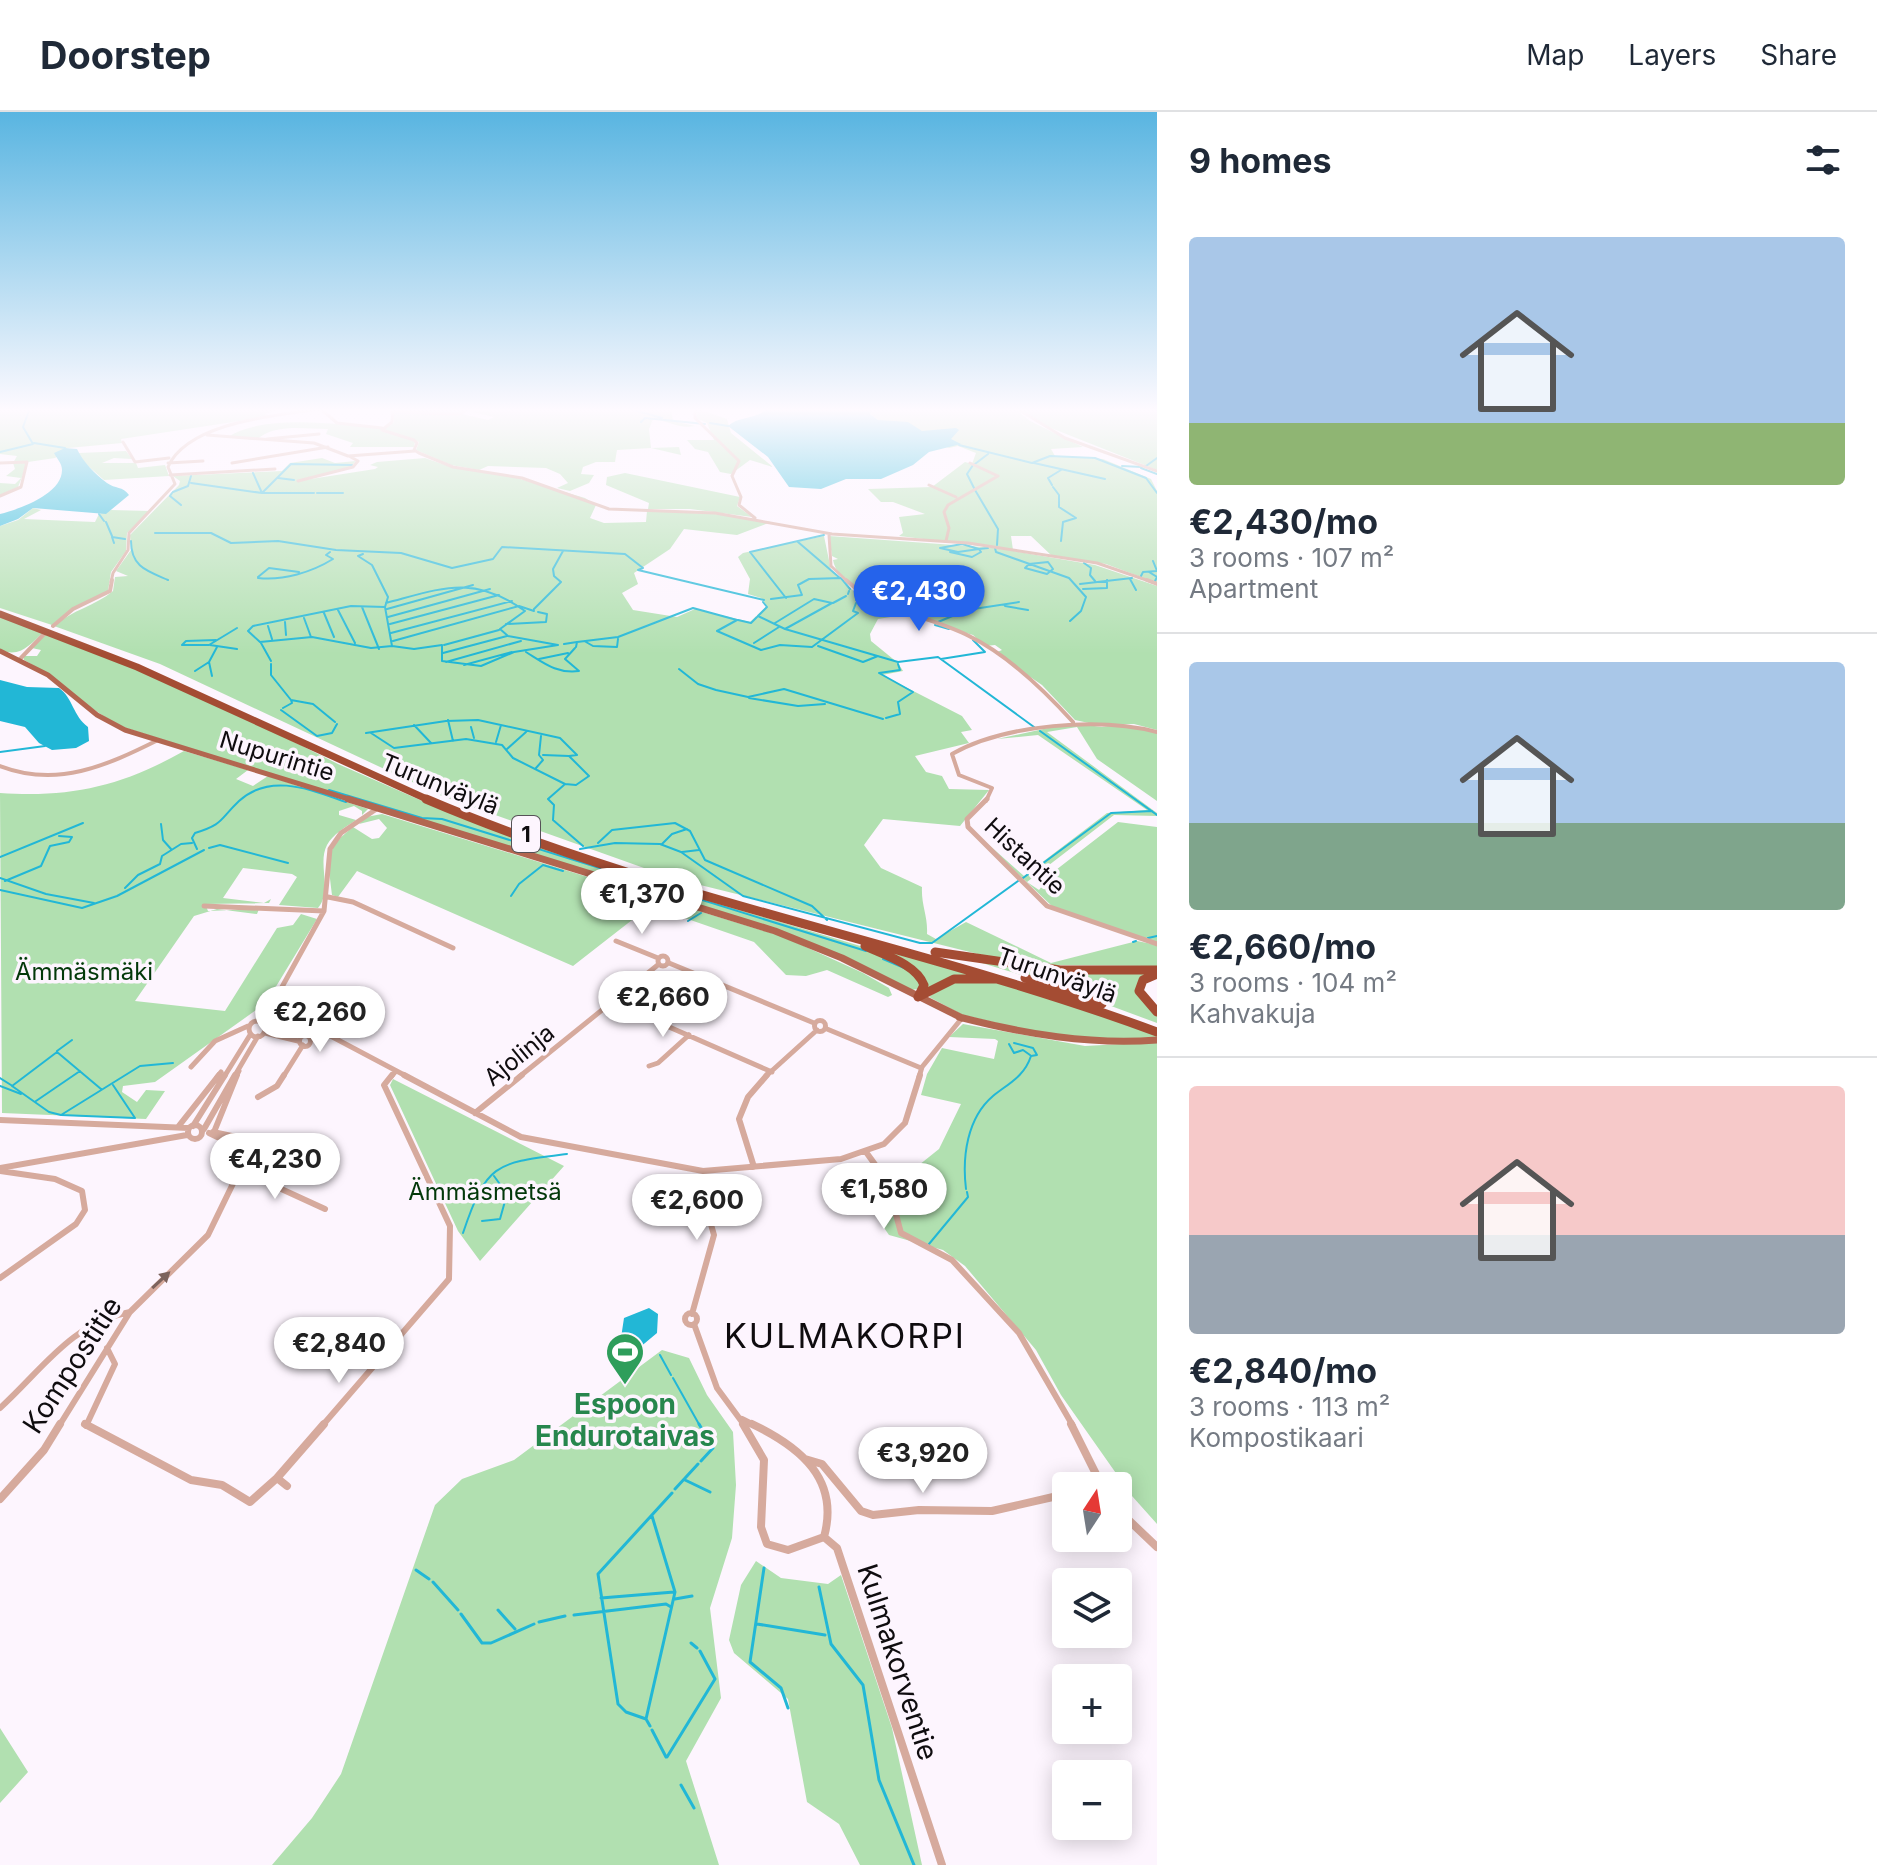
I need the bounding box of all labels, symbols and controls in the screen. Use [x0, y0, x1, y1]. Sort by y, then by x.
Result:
text: Doorstep [40, 32, 211, 78]
text: Map [1526, 38, 1584, 72]
text: Layers [1628, 38, 1716, 72]
text: Share [1760, 38, 1837, 72]
icon: filters [1801, 138, 1845, 182]
text: 9 homes [1189, 140, 1331, 181]
icon: home [1445, 289, 1589, 433]
text: €2,430/mo [1189, 501, 1378, 542]
text: 3 rooms · 107 m² [1189, 542, 1394, 573]
pin: €2,430 [854, 565, 984, 633]
text: Apartment [1189, 573, 1318, 604]
text: €2,430 [872, 575, 966, 606]
icon: home [1445, 714, 1589, 858]
street label: Nupurintie [216, 725, 338, 787]
street label: Turunväylä [377, 747, 503, 821]
street label: Histantie [979, 811, 1071, 901]
road number: 1 [512, 816, 540, 852]
pin: €1,370 [577, 868, 707, 936]
text: €1,370 [599, 878, 685, 909]
text: €2,660/mo [1189, 926, 1376, 967]
street label: Turunväylä [993, 941, 1121, 1009]
park label: Ämmäsmäki [15, 957, 153, 986]
text: 3 rooms · 104 m² [1189, 967, 1397, 998]
pin: €2,660 [598, 971, 728, 1039]
text: €2,660 [616, 981, 710, 1012]
pin: €2,260 [255, 986, 385, 1054]
text: €2,260 [273, 996, 367, 1027]
text: Kahvakuja [1189, 998, 1316, 1029]
street label: Ajolinja [478, 1018, 560, 1092]
pin: €4,230 [210, 1133, 340, 1201]
icon: home [1445, 1138, 1589, 1282]
text: €4,230 [228, 1143, 322, 1174]
pin: €1,580 [819, 1163, 949, 1231]
text: €1,580 [840, 1173, 928, 1204]
pin: €2,600 [632, 1174, 762, 1242]
park label: Ämmäsmetsä [408, 1177, 562, 1206]
text: €2,600 [650, 1184, 744, 1215]
one-way arrow [151, 1271, 170, 1289]
street label: Kompostitie [15, 1290, 129, 1440]
district label: KULMAKORPI [724, 1315, 966, 1356]
pin: €2,840 [274, 1317, 404, 1385]
text: €2,840 [292, 1327, 386, 1358]
sports icon: Espoon Endurotaivas [604, 1331, 646, 1386]
text: €2,840/mo [1189, 1350, 1377, 1391]
place label: Espoon Endurotaivas [535, 1387, 715, 1453]
text: 3 rooms · 113 m² [1189, 1391, 1390, 1422]
text: Kompostikaari [1189, 1422, 1364, 1453]
pin: €3,920 [858, 1427, 988, 1495]
text: €3,920 [876, 1437, 970, 1468]
north arrow [1052, 1472, 1132, 1552]
map controls [1052, 1472, 1132, 1840]
street label: Kulmakorventie [850, 1560, 946, 1764]
button: layers [1052, 1568, 1132, 1648]
button: + [1052, 1664, 1132, 1744]
button: − [1052, 1760, 1132, 1840]

